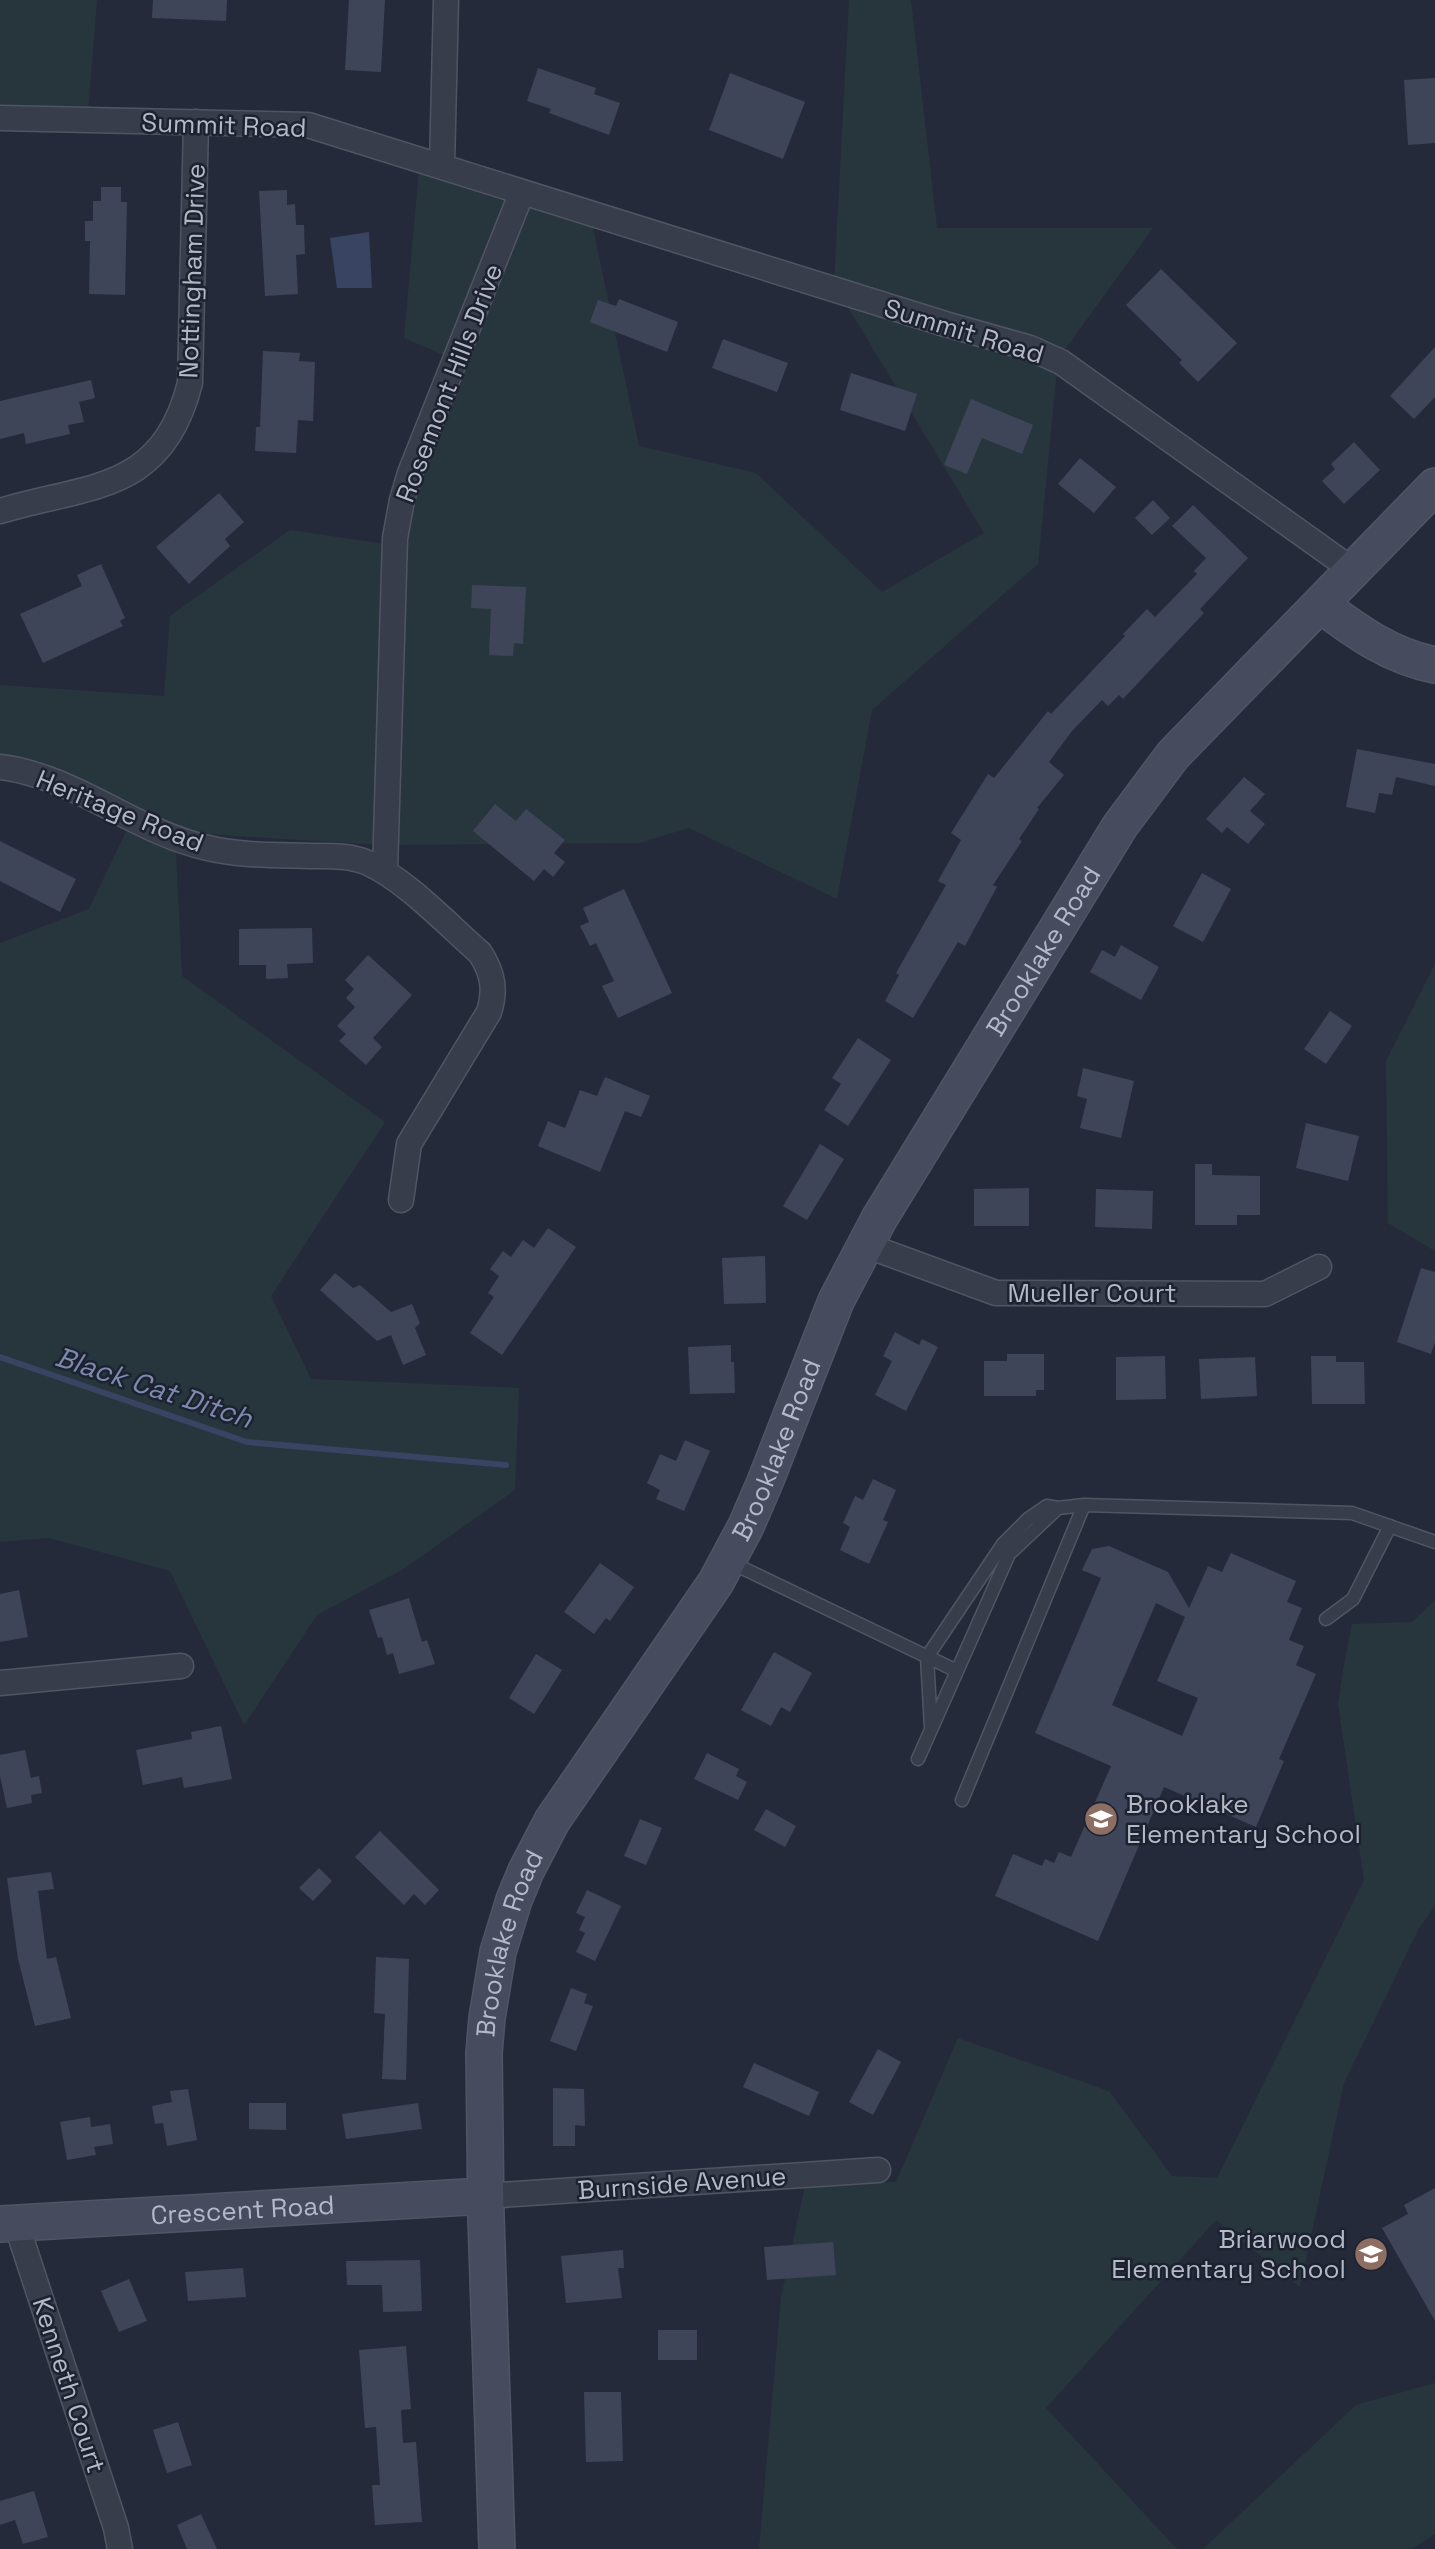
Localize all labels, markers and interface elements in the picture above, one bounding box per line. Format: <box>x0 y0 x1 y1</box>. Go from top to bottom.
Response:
street label: Summit Road <box>141 105 307 145</box>
street label: Nottingham Drive <box>171 163 213 379</box>
street label: Rosemont Hills Drive <box>388 259 510 507</box>
street label: Summit Road <box>880 291 1048 371</box>
street label: Heritage Road <box>31 762 209 860</box>
street label: Brooklake Road <box>978 860 1108 1042</box>
street label: Mueller Court <box>1008 1276 1176 1310</box>
water label: Black Cat Ditch <box>51 1338 258 1436</box>
street label: Brooklake Road <box>724 1354 829 1547</box>
place label: Brooklake Elementary School <box>1126 1787 1361 1851</box>
school or university icon: Brooklake Elementary School <box>1082 1800 1120 1838</box>
street label: Brooklake Road <box>468 1844 551 2038</box>
street label: Burnside Avenue <box>576 2159 788 2207</box>
street label: Crescent Road <box>150 2188 336 2232</box>
place label: Briarwood Elementary School <box>1111 2222 1346 2286</box>
school or university icon: Briarwood Elementary School <box>1352 2235 1390 2273</box>
street label: Kenneth Court <box>25 2293 113 2477</box>

